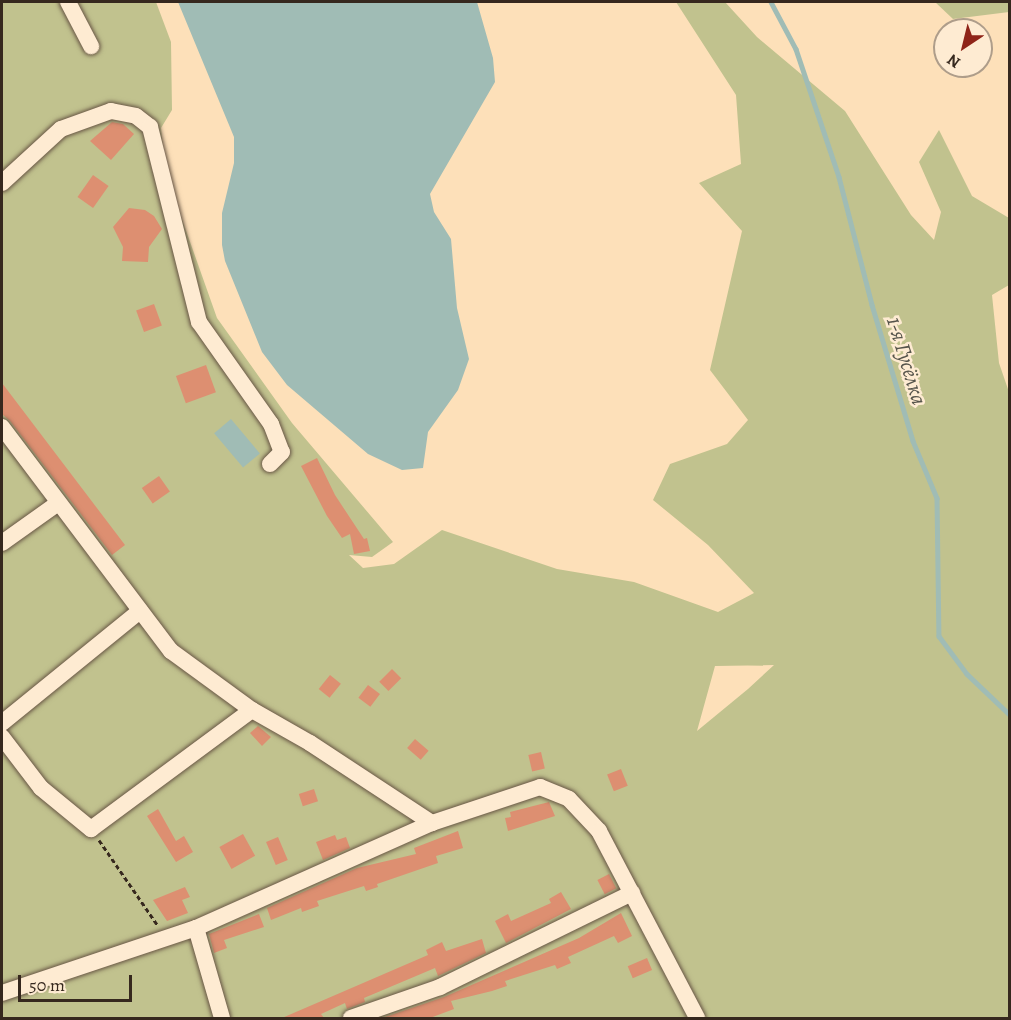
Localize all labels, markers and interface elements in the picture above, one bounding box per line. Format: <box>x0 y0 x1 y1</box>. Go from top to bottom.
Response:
north arrow <box>933 18 993 78</box>
text: N <box>943 49 965 73</box>
water label: 1-я Гусёлка <box>880 314 932 408</box>
scale bar <box>21 963 135 1001</box>
text: 50 m <box>29 973 65 997</box>

